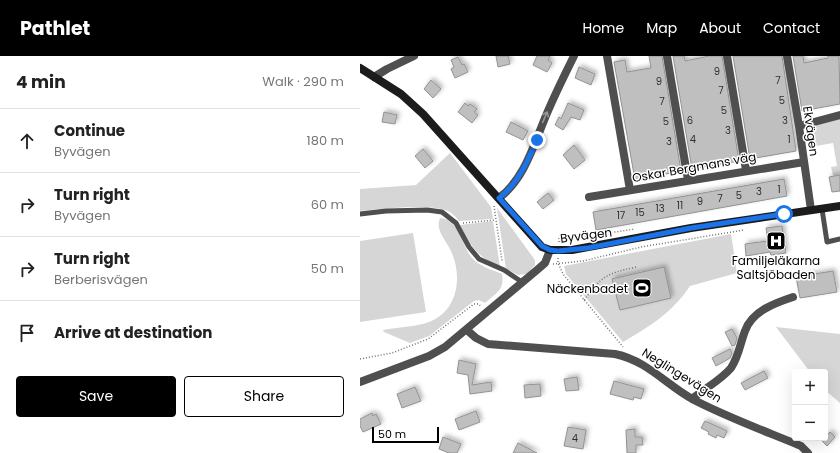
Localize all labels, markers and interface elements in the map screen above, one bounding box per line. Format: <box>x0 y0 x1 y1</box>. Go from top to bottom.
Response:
text: Pathlet <box>20 15 90 42</box>
text: Home <box>582 18 624 38</box>
text: Map <box>646 18 677 38</box>
text: About <box>699 18 741 38</box>
text: Contact <box>763 18 820 38</box>
house number: 9 <box>714 64 720 79</box>
text: 4 min <box>16 70 66 94</box>
text: Walk · 290 m <box>262 72 344 91</box>
house number: 7 <box>775 73 781 88</box>
house number: 9 <box>656 74 662 89</box>
house number: 7 <box>718 83 724 98</box>
house number: 5 <box>779 93 785 108</box>
house number: 7 <box>659 94 665 109</box>
house number: 5 <box>721 103 727 118</box>
street label: Ekvägen <box>799 105 823 157</box>
one-way arrow <box>542 112 550 124</box>
house number: 6 <box>687 113 693 128</box>
house number: 3 <box>782 113 788 128</box>
house number: 5 <box>663 114 669 129</box>
text: Continue <box>54 120 125 141</box>
house number: 3 <box>725 123 731 138</box>
icon: ahead <box>16 130 38 152</box>
text: 180 m <box>307 131 344 150</box>
route end <box>528 131 546 149</box>
house number: 4 <box>690 132 696 147</box>
house number: 1 <box>787 132 791 147</box>
house number: 3 <box>666 134 672 149</box>
text: Byvägen <box>54 142 111 161</box>
street label: Oskar Bergmans väg <box>631 148 757 186</box>
house number: 1 <box>777 182 781 197</box>
text: Turn right <box>54 184 130 205</box>
house number: 3 <box>756 184 762 199</box>
house number: 5 <box>736 188 742 203</box>
house number: 7 <box>717 191 723 206</box>
icon: right <box>16 194 38 216</box>
house number: 9 <box>697 194 703 209</box>
text: 60 m <box>311 195 344 214</box>
house number: 11 <box>677 198 683 213</box>
house number: 13 <box>655 201 665 216</box>
house number: 15 <box>635 205 645 220</box>
route start <box>775 205 793 223</box>
text: Byvägen <box>54 206 111 225</box>
house number: 17 <box>617 208 626 223</box>
street label: Byvägen <box>559 223 613 247</box>
hospital icon: Familjeläkarna Saltsjöbaden <box>765 230 787 252</box>
text: Turn right <box>54 248 130 269</box>
place label: Familjeläkarna Saltsjöbaden <box>732 252 820 283</box>
icon: right <box>16 258 38 280</box>
text: 50 m <box>311 259 344 278</box>
text: Berberisvägen <box>54 270 148 289</box>
sports icon: Näckenbadet <box>631 277 653 299</box>
place label: Näckenbadet <box>547 280 628 297</box>
icon: arrive <box>16 322 38 344</box>
text: Arrive at destination <box>54 322 212 343</box>
street label: Neglingevägen <box>639 344 725 406</box>
map controls <box>792 369 828 441</box>
button: + <box>792 369 828 405</box>
button: Save <box>16 376 176 417</box>
button: Share <box>184 376 344 417</box>
button: − <box>792 405 828 441</box>
scale bar <box>372 425 439 444</box>
text: 50 m <box>378 426 406 442</box>
house number: 4 <box>572 431 578 446</box>

